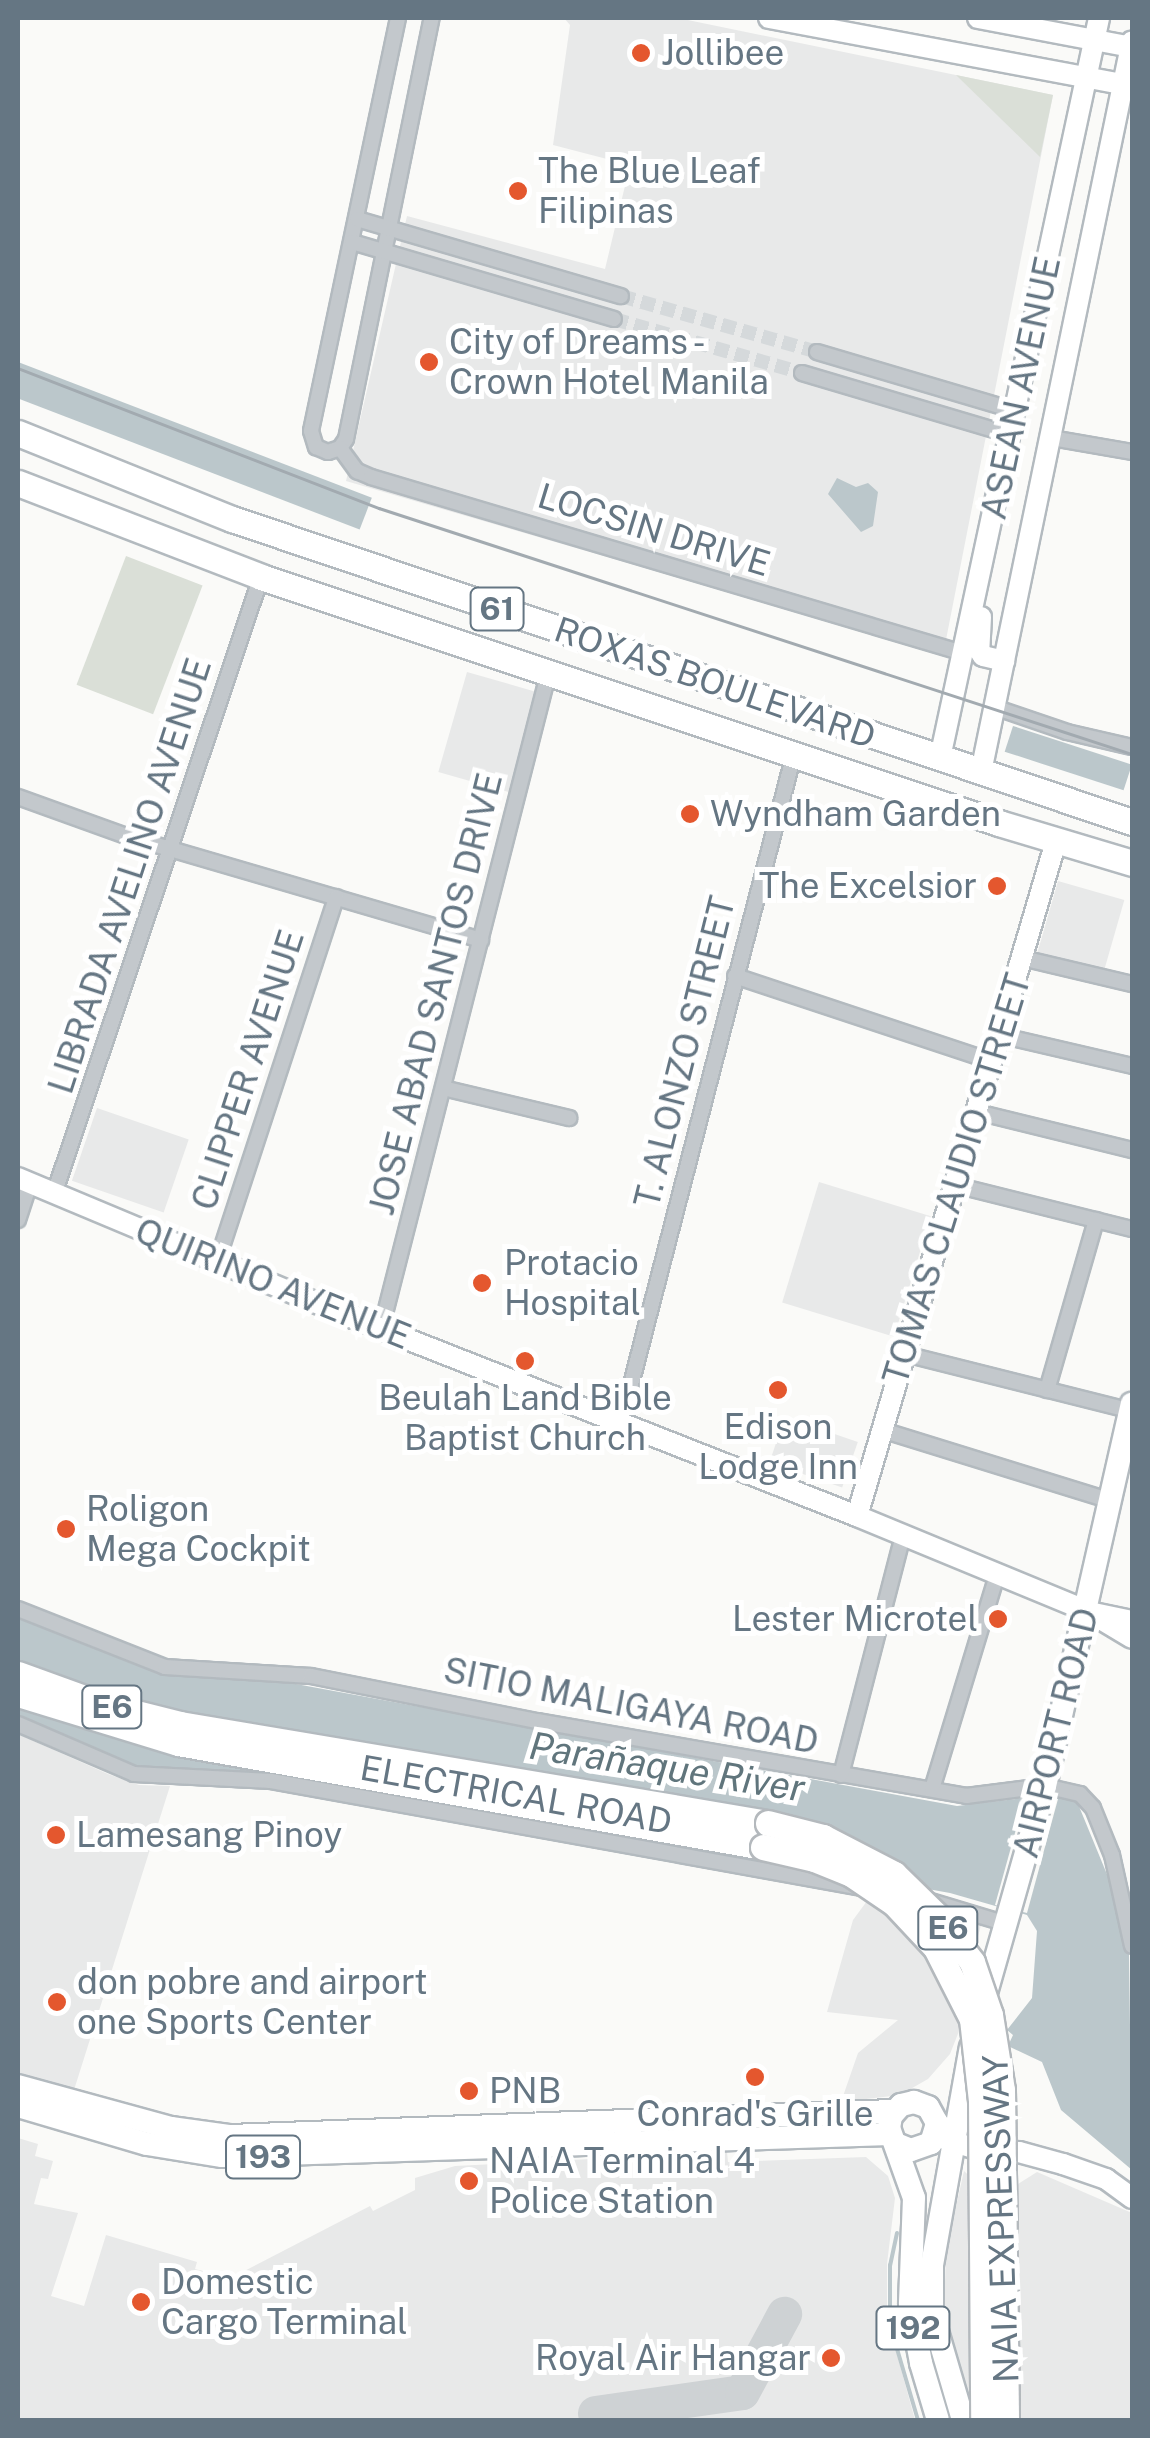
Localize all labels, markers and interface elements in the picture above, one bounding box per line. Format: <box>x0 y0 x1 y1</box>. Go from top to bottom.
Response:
place label: Jollibee <box>661 32 784 74</box>
marker: Jollibee <box>630 42 652 64</box>
place label: The Blue Leaf Filipinas <box>538 150 761 232</box>
marker: The Blue Leaf Filipinas <box>507 180 529 202</box>
street label: ASEAN AVENUE <box>973 253 1069 523</box>
place label: City of Dreams - Crown Hotel Manila <box>449 321 769 403</box>
marker: City of Dreams - Crown Hotel Manila <box>418 351 440 373</box>
street label: LOCSIN DRIVE <box>533 475 775 585</box>
road number: 61 <box>470 582 524 636</box>
street label: ROXAS BOULEVARD <box>549 608 881 758</box>
street label: LIBRADA AVELINO AVENUE <box>40 653 220 1099</box>
street label: JOSE ABAD SANTOS DRIVE <box>361 769 511 1219</box>
place label: Wyndham Garden <box>710 793 1001 835</box>
marker: Wyndham Garden <box>679 803 701 825</box>
place label: The Excelsior <box>759 865 977 907</box>
marker: The Excelsior <box>986 875 1008 897</box>
street label: T. ALONZO STREET <box>626 892 744 1212</box>
street label: CLIPPER AVENUE <box>183 925 313 1215</box>
street label: TOMAS CLAUDIO STREET <box>874 969 1040 1389</box>
street label: QUIRINO AVENUE <box>129 1210 417 1358</box>
place label: Protacio Hospital <box>504 1242 641 1324</box>
marker: Protacio Hospital <box>469 1270 495 1296</box>
marker: Beulah Land Bible Baptist Church <box>514 1350 536 1372</box>
place label: Beulah Land Bible Baptist Church <box>378 1377 672 1459</box>
marker: Edison Lodge Inn <box>767 1379 789 1401</box>
place label: Edison Lodge Inn <box>698 1406 858 1488</box>
place label: Roligon Mega Cockpit <box>86 1488 311 1570</box>
marker: Roligon Mega Cockpit <box>55 1518 77 1540</box>
place label: Lester Microtel <box>732 1598 978 1640</box>
street label: AIRPORT ROAD <box>1005 1604 1107 1862</box>
marker: Lester Microtel <box>987 1608 1009 1630</box>
street label: SITIO MALIGAYA ROAD <box>440 1649 822 1763</box>
road number: E6 <box>80 1680 144 1734</box>
water label: Parañaque River <box>526 1723 808 1811</box>
street label: ELECTRICAL ROAD <box>357 1747 675 1843</box>
place label: Lamesang Pinoy <box>76 1814 342 1856</box>
marker: Lamesang Pinoy <box>45 1824 67 1846</box>
road number: E6 <box>916 1901 980 1955</box>
place label: don pobre and airport one Sports Center <box>77 1961 428 2043</box>
marker: don pobre and airport one Sports Center <box>46 1991 68 2013</box>
street label: NAIA EXPRESSWAY <box>974 2054 1028 2384</box>
marker: Conrad's Grille <box>744 2066 766 2088</box>
place label: PNB <box>489 2070 561 2112</box>
marker: PNB <box>458 2080 480 2102</box>
place label: Conrad's Grille <box>636 2093 874 2135</box>
road number: 193 <box>223 2130 303 2184</box>
place label: NAIA Terminal 4 Police Station <box>489 2140 755 2222</box>
marker: NAIA Terminal 4 Police Station <box>458 2170 480 2192</box>
place label: Domestic Cargo Terminal <box>161 2261 408 2343</box>
marker: Domestic Cargo Terminal <box>130 2291 152 2313</box>
road number: 192 <box>873 2301 953 2355</box>
place label: Royal Air Hangar <box>535 2337 811 2379</box>
marker: Royal Air Hangar <box>820 2347 842 2369</box>

